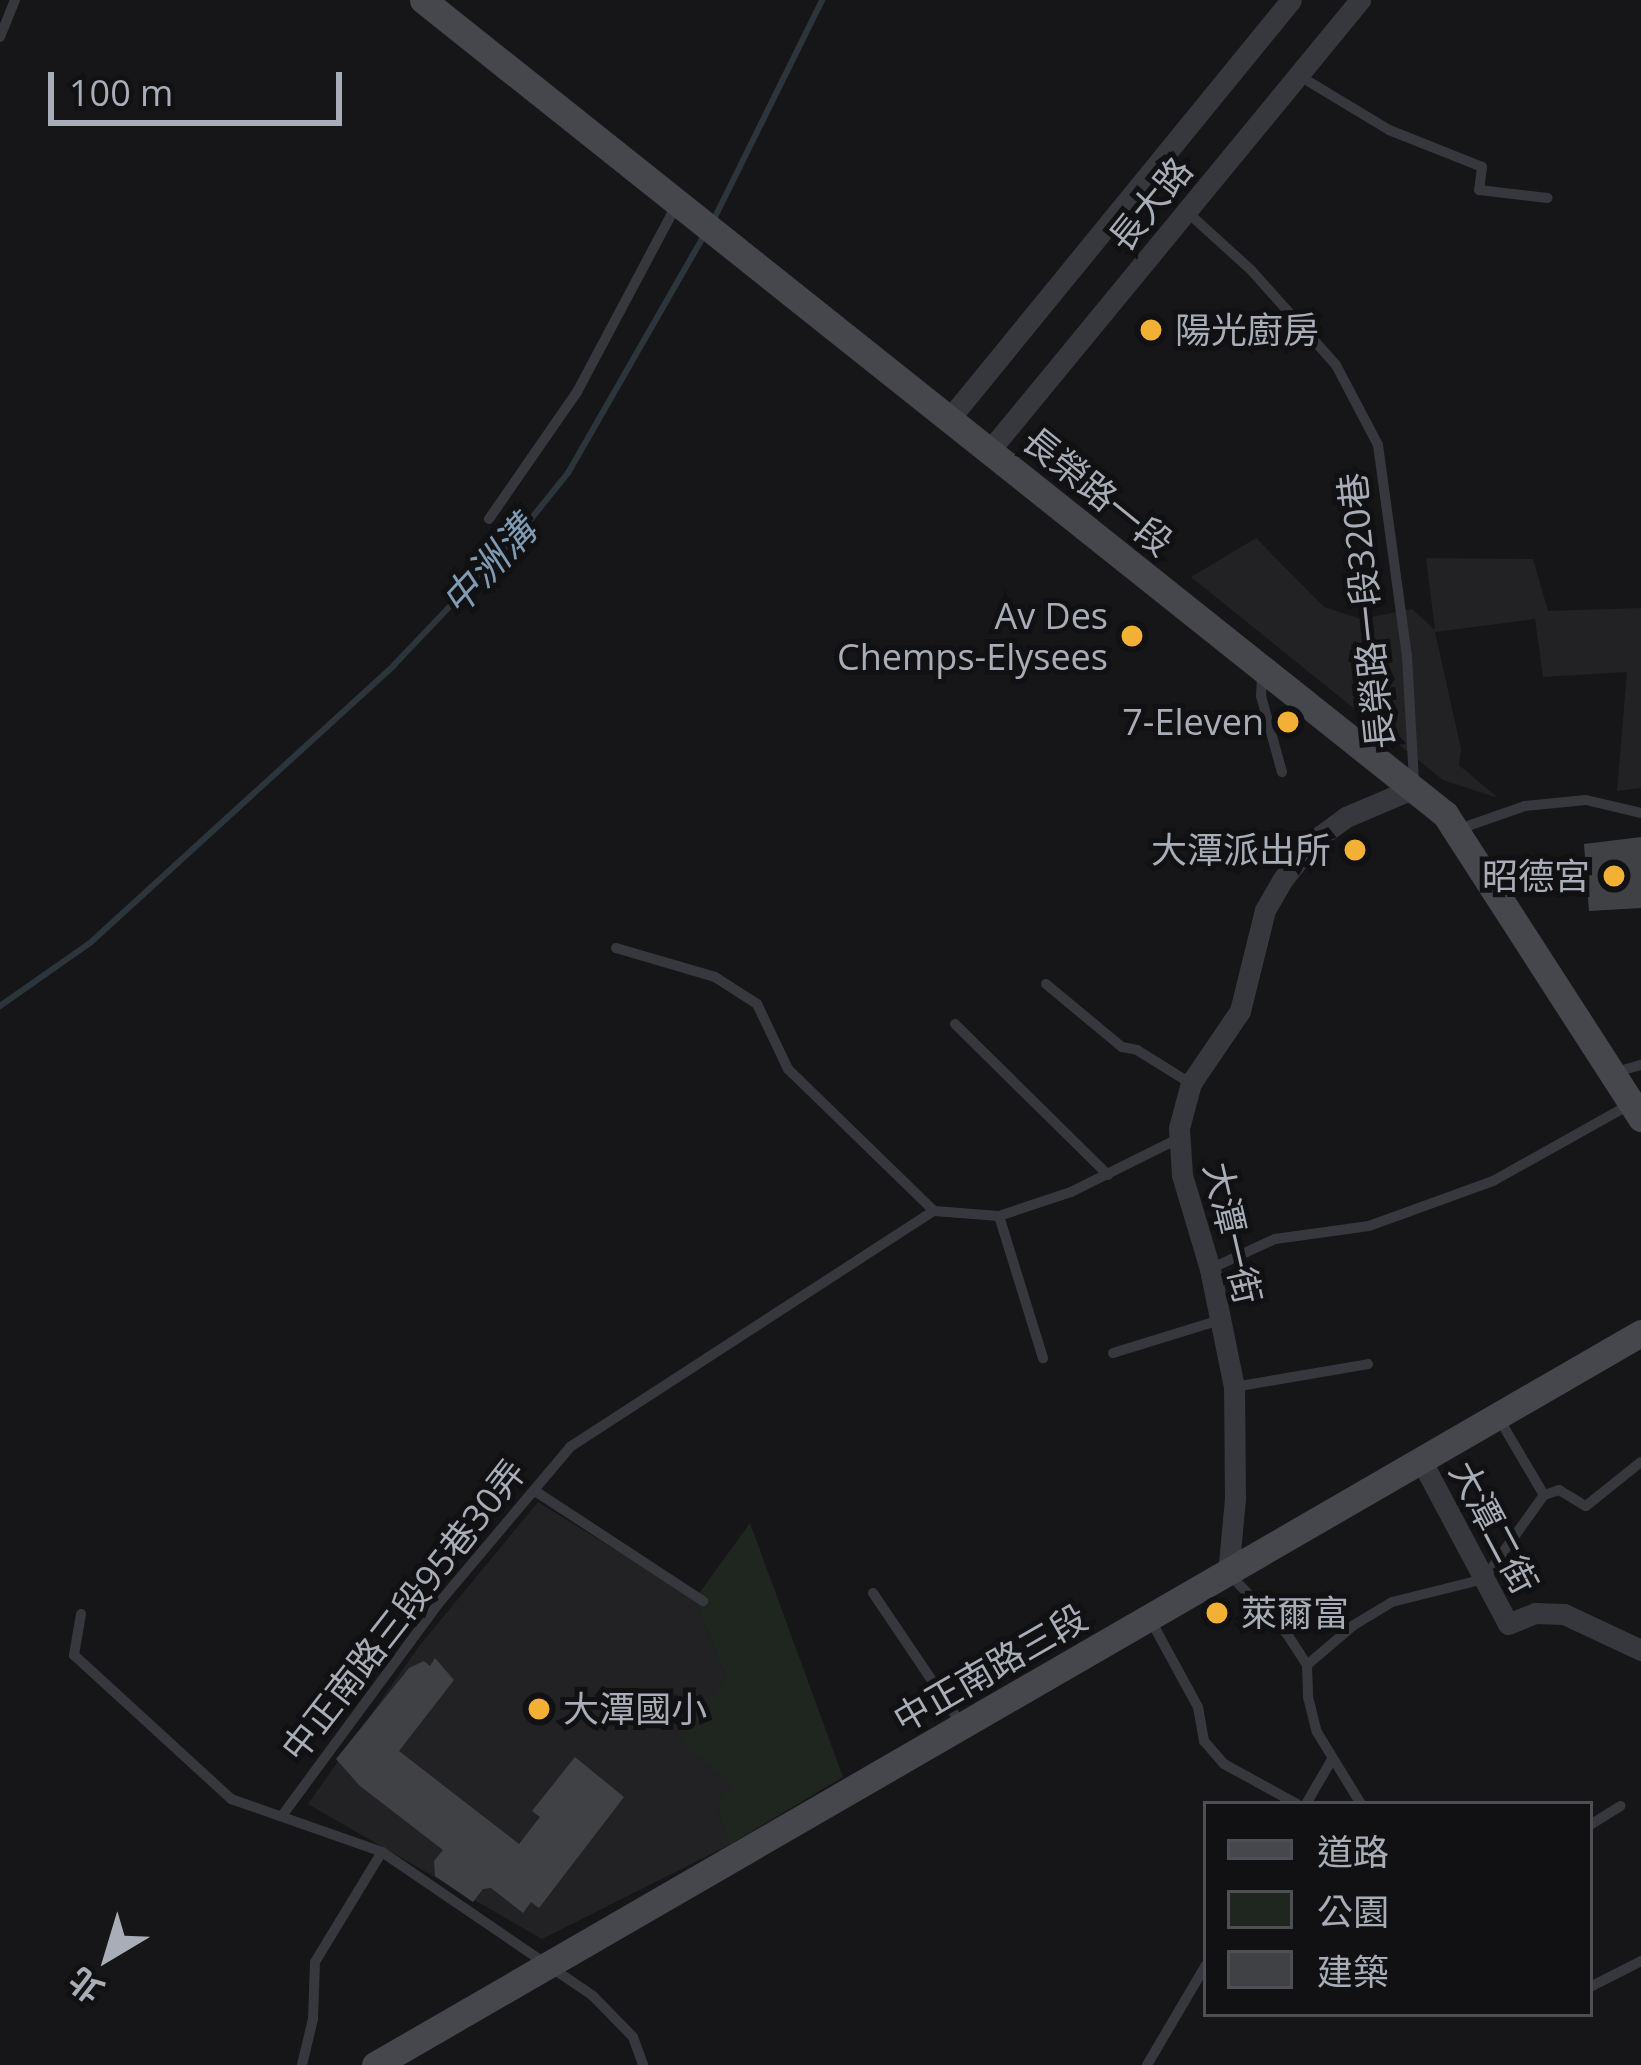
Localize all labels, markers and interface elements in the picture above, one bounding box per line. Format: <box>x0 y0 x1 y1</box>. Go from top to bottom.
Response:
scale bar <box>54 48 348 122</box>
text: 100 m <box>69 68 173 117</box>
street label: 長大路 <box>1099 148 1201 260</box>
place label: 陽光廚房 <box>1175 308 1319 352</box>
marker: 陽光廚房 <box>1138 317 1164 343</box>
street label: 長榮路一段 <box>1014 418 1182 564</box>
street label: 長榮路一段320巷 <box>1330 471 1402 751</box>
water label: 中洲溝 <box>431 506 545 624</box>
place label: Av Des Chemps-Elysees <box>837 593 1108 678</box>
marker: Av Des Chemps-Elysees <box>1119 623 1145 649</box>
place label: 7-Eleven <box>1122 700 1264 744</box>
marker: 7-Eleven <box>1275 709 1301 735</box>
place label: 大潭派出所 <box>1151 828 1331 872</box>
marker: 大潭派出所 <box>1342 837 1368 863</box>
place label: 昭德宮 <box>1482 854 1590 898</box>
marker: 昭德宮 <box>1601 863 1627 889</box>
street label: 大潭一街 <box>1196 1158 1270 1308</box>
street label: 中正南路三段95巷30弄 <box>272 1451 534 1769</box>
street label: 大潭二街 <box>1441 1453 1547 1601</box>
place label: 萊爾富 <box>1241 1591 1349 1635</box>
street label: 中正南路三段 <box>886 1595 1094 1741</box>
marker: 萊爾富 <box>1204 1600 1230 1626</box>
place label: 大潭國小 <box>563 1687 707 1731</box>
marker: 大潭國小 <box>526 1696 552 1722</box>
legend <box>1203 1801 1593 2017</box>
text: 道路 <box>1317 1827 1389 1876</box>
text: 公園 <box>1317 1887 1389 1936</box>
north arrow <box>48 1897 168 2017</box>
text: 建築 <box>1317 1947 1389 1996</box>
text: 北 <box>59 1958 112 2014</box>

